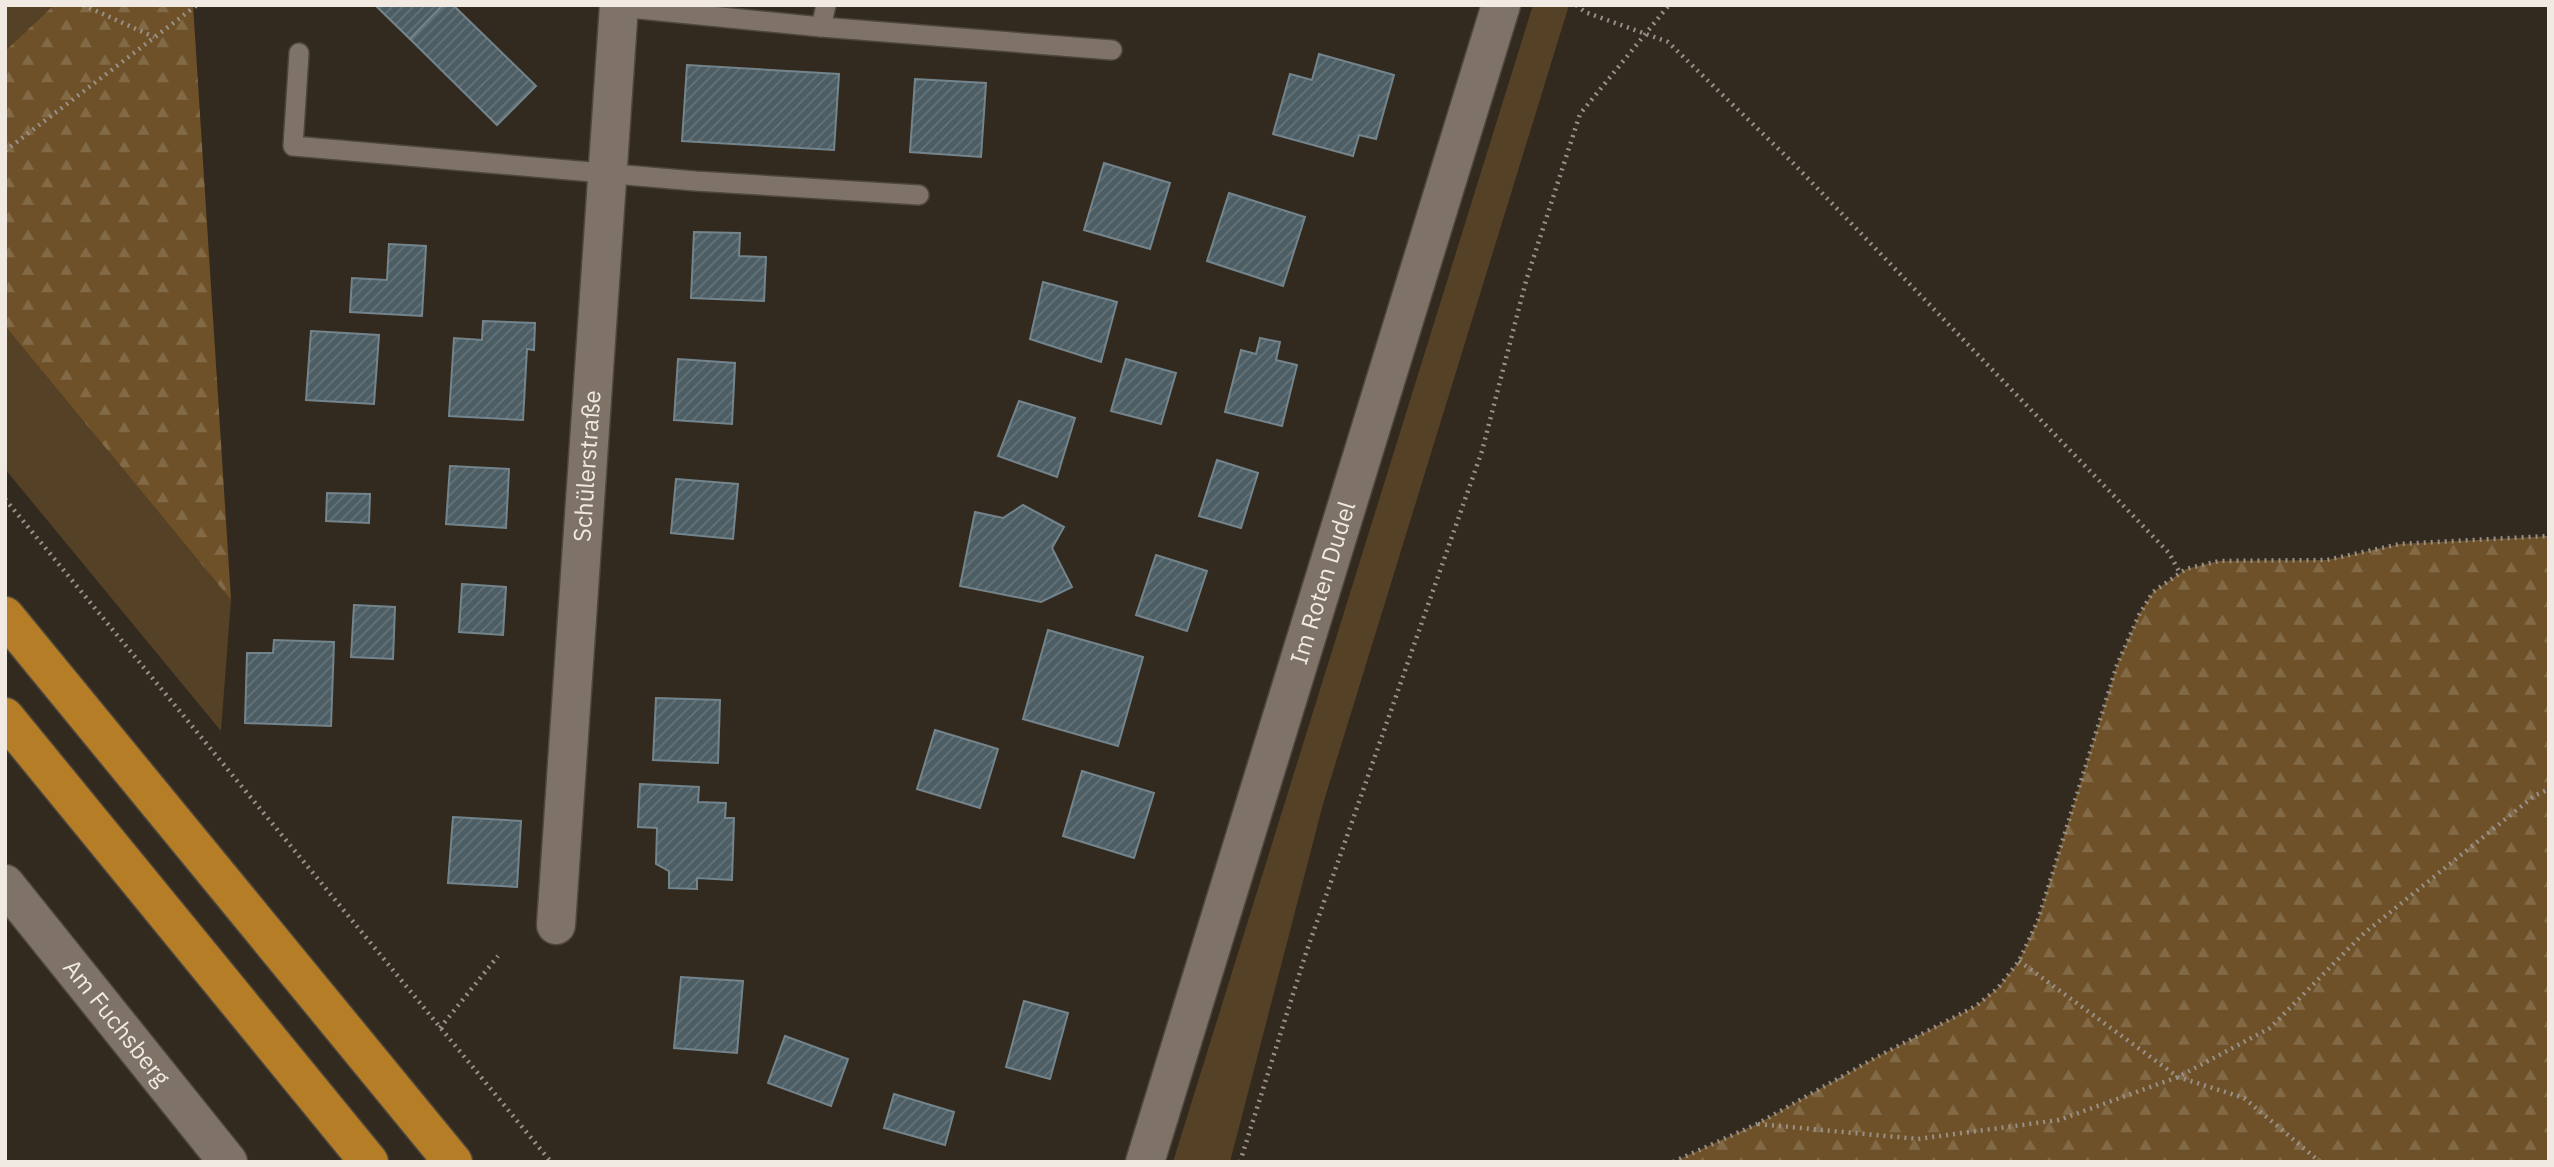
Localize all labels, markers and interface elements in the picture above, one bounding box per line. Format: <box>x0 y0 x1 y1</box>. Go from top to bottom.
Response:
street label: Schülerstraße <box>565 389 608 543</box>
street label: Im Roten Dudel <box>1282 497 1362 668</box>
street label: Am Fuchsberg <box>57 952 178 1093</box>

